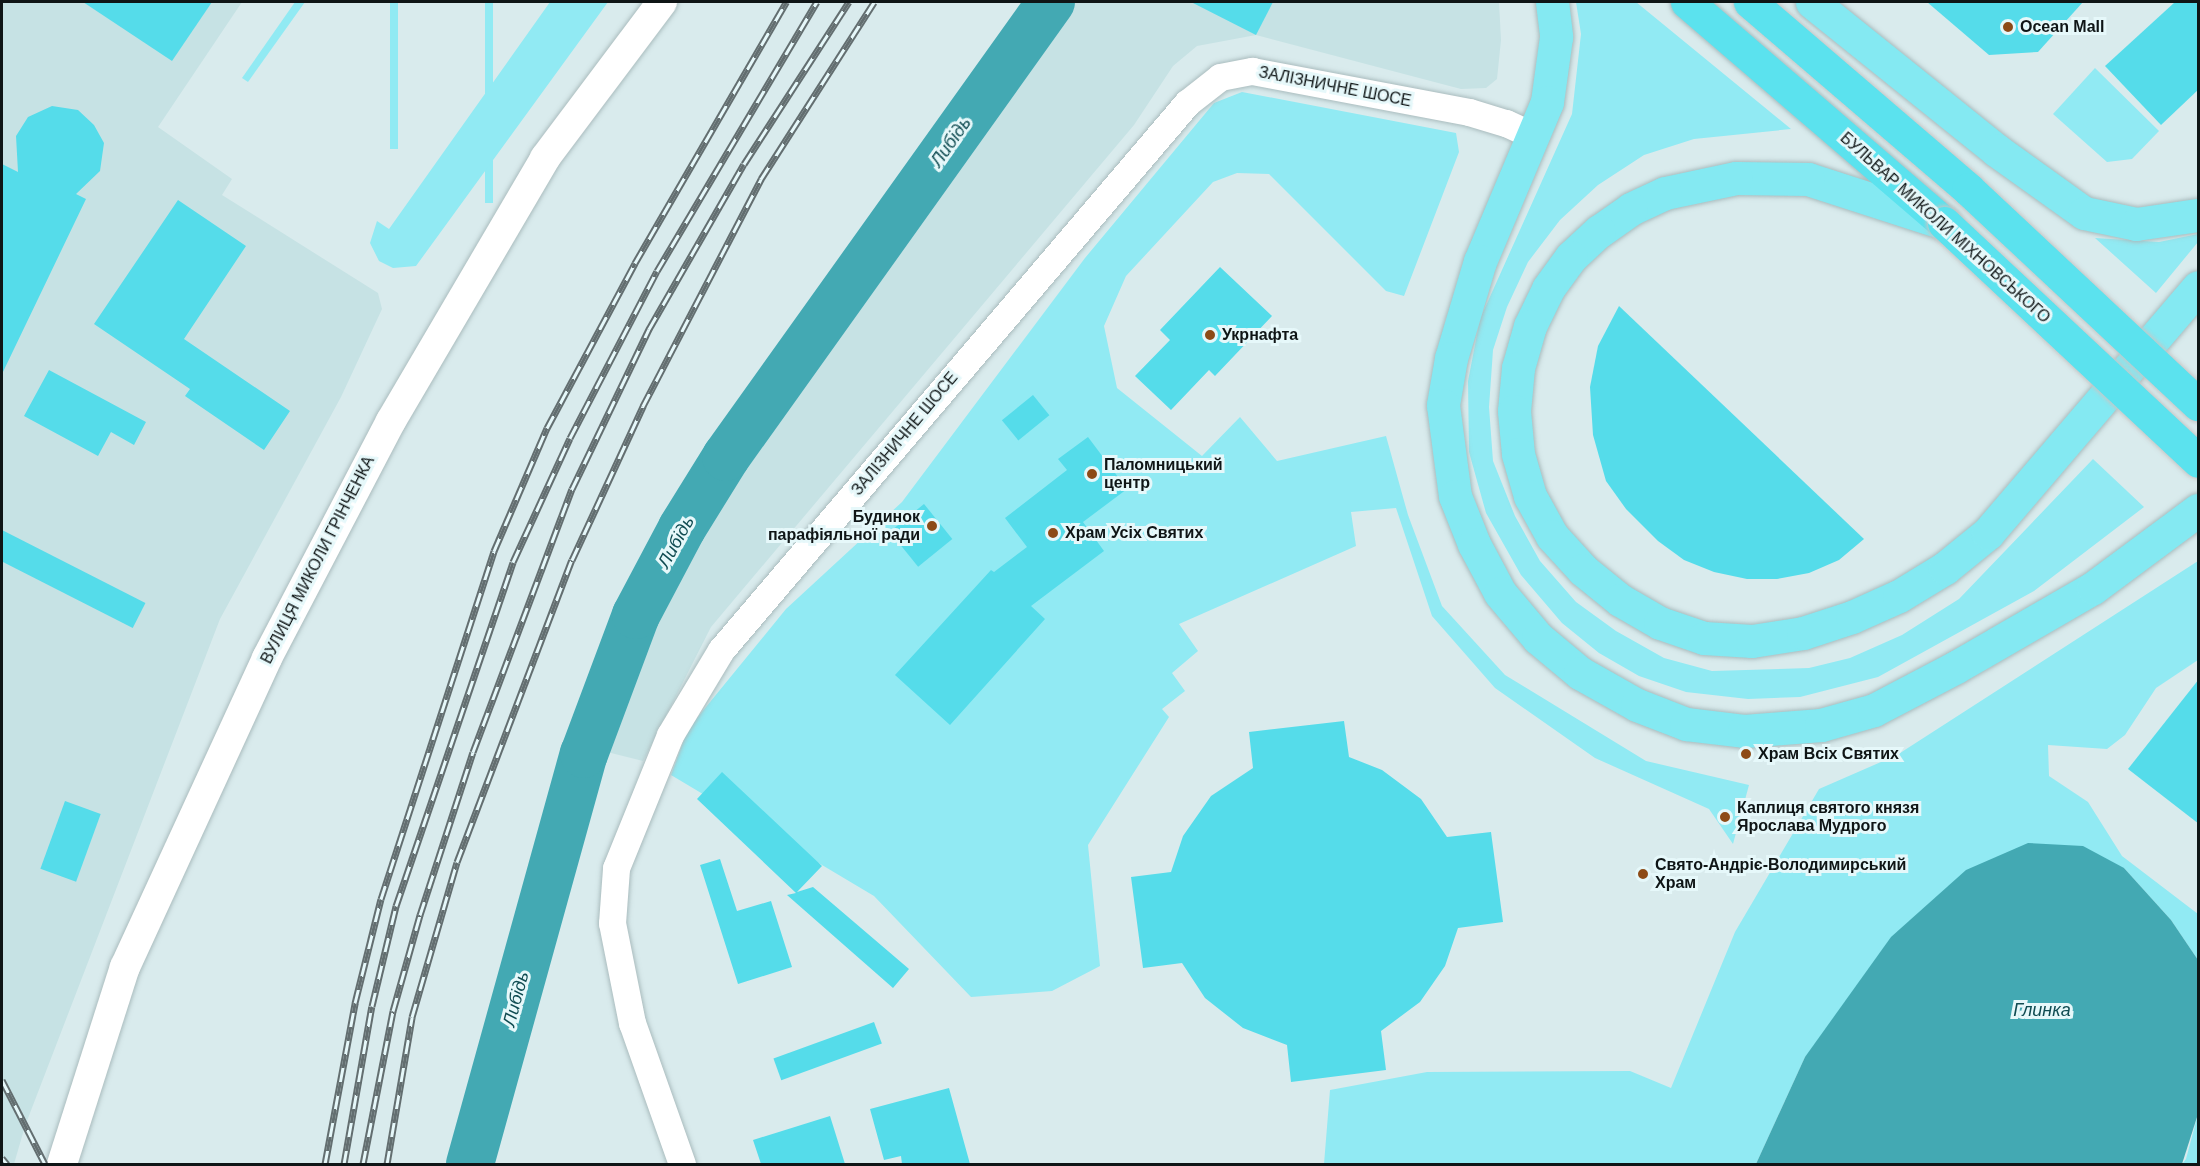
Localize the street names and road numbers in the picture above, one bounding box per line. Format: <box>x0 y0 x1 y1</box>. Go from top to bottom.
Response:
street label: ЗАЛІЗНИЧНЕ ШОСЕ <box>1257 63 1413 111</box>
street label: БУЛЬВАР МИКОЛИ МІХНОВСЬКОГО <box>1836 129 2054 327</box>
street label: ЗАЛІЗНИЧНЕ ШОСЕ <box>848 368 962 500</box>
street label: ВУЛИЦЯ МИКОЛИ ГРІНЧЕНКА <box>257 453 379 667</box>

